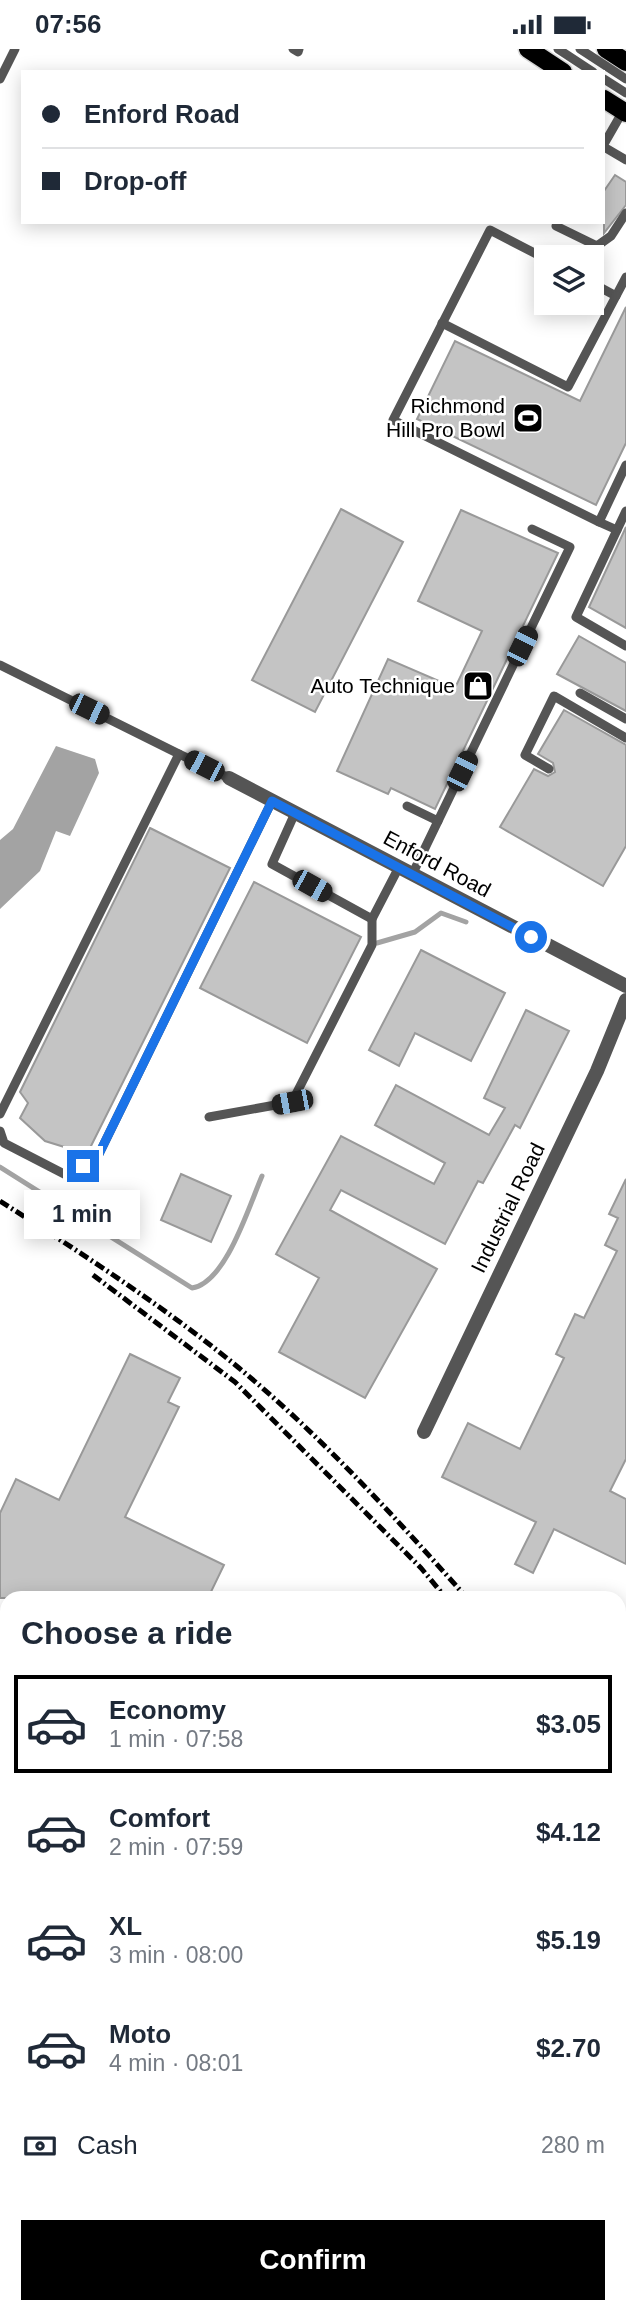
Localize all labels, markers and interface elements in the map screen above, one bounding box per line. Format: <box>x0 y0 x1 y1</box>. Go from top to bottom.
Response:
text: 07:56 <box>35 9 102 39</box>
text: Enford Road <box>84 99 240 129</box>
text: Drop-off <box>84 166 187 196</box>
map controls <box>534 245 604 315</box>
button: layers <box>534 245 604 315</box>
place label: Richmond Hill Pro Bowl <box>386 394 505 441</box>
sports icon: Richmond Hill Pro Bowl <box>511 401 545 435</box>
car <box>504 623 541 669</box>
shop icon: Auto Technique <box>461 669 495 703</box>
place label: Auto Technique <box>311 674 455 697</box>
car <box>66 690 113 728</box>
car <box>181 747 228 785</box>
car <box>444 748 481 794</box>
street label: Enford Road <box>380 826 495 901</box>
car <box>289 867 336 905</box>
route start <box>515 921 547 953</box>
car <box>270 1088 315 1116</box>
street label: Industrial Road <box>466 1139 549 1276</box>
route end <box>67 1150 99 1182</box>
callout: 1 min <box>25 1191 141 1239</box>
text: 1 min <box>52 1201 112 1227</box>
text: Choose a ride <box>21 1615 233 1651</box>
icon: car <box>25 1693 88 1756</box>
text: Economy <box>109 1695 226 1725</box>
text: $3.05 <box>536 1709 601 1739</box>
text: 1 min · 07:58 <box>109 1726 243 1752</box>
icon: car <box>25 1801 88 1864</box>
text: Comfort <box>109 1803 210 1833</box>
text: $4.12 <box>536 1817 601 1847</box>
text: 2 min · 07:59 <box>109 1834 243 1860</box>
icon: car <box>25 1909 88 1972</box>
text: XL <box>109 1911 142 1941</box>
text: $5.19 <box>536 1925 601 1955</box>
text: 3 min · 08:00 <box>109 1942 243 1968</box>
icon: car <box>25 2017 88 2080</box>
text: Moto <box>109 2019 171 2049</box>
text: $2.70 <box>536 2033 601 2063</box>
text: 4 min · 08:01 <box>109 2050 243 2076</box>
icon: cash <box>21 2127 59 2165</box>
text: Cash <box>77 2130 138 2160</box>
text: 280 m <box>541 2132 605 2158</box>
button: Confirm <box>21 2220 605 2300</box>

